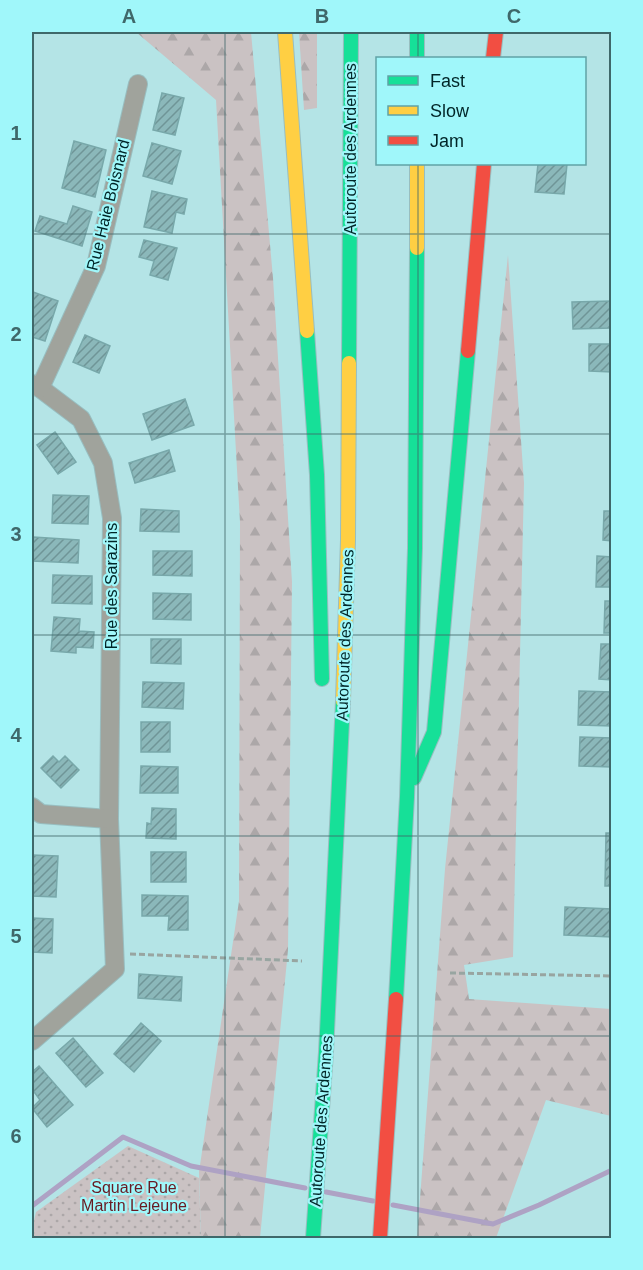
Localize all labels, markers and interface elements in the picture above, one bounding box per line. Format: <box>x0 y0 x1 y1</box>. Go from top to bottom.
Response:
text: A <box>122 5 136 27</box>
text: B <box>315 5 329 27</box>
text: C <box>507 5 521 27</box>
legend <box>376 57 586 165</box>
street label: Autoroute des Ardennes <box>342 63 359 235</box>
text: Fast <box>430 71 465 91</box>
text: Slow <box>430 101 470 121</box>
text: 1 <box>10 122 22 144</box>
text: Jam <box>430 131 464 151</box>
street label: Rue Haie Boisnard <box>84 138 132 272</box>
text: 2 <box>10 323 22 345</box>
text: 3 <box>10 523 22 545</box>
street label: Rue des Sarazins <box>103 523 120 649</box>
street label: Autoroute des Ardennes <box>334 549 356 721</box>
text: 4 <box>10 724 22 746</box>
text: 5 <box>10 925 22 947</box>
street label: Autoroute des Ardennes <box>307 1035 335 1207</box>
text: 6 <box>10 1125 22 1147</box>
park label: Square Rue Martin Lejeune <box>81 1179 187 1214</box>

